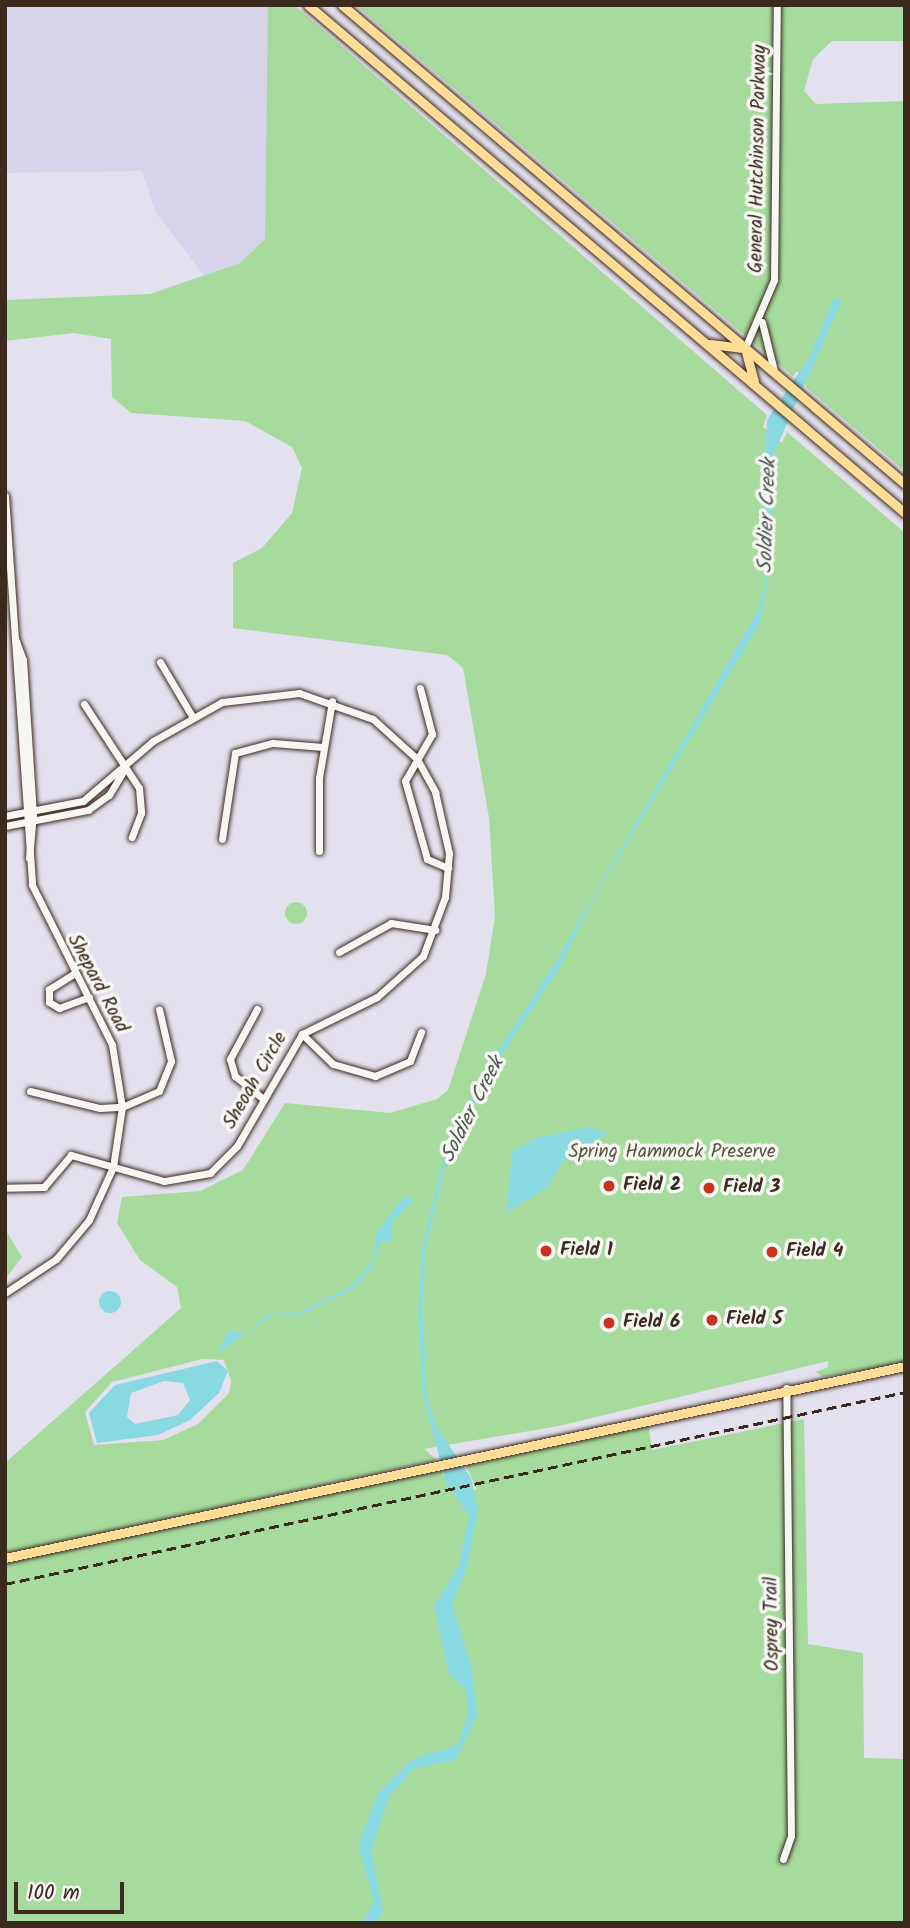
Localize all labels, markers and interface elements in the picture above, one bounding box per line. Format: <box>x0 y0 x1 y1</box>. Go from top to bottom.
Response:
street label: General Hutchinson Parkway <box>746 45 772 273</box>
water label: Soldier Creek <box>753 458 783 574</box>
street label: Shepard Road <box>62 931 132 1037</box>
street label: Sheoah Circle <box>219 1029 293 1133</box>
water label: Soldier Creek <box>436 1053 510 1167</box>
park label: Spring Hammock Preserve <box>569 1142 775 1164</box>
place label: Field 2 <box>623 1175 681 1197</box>
place label: Field 3 <box>723 1177 781 1199</box>
marker: Field 2 <box>601 1178 617 1194</box>
marker: Field 3 <box>701 1180 717 1196</box>
place label: Field 1 <box>560 1240 613 1262</box>
place label: Field 4 <box>786 1241 843 1263</box>
marker: Field 1 <box>538 1243 554 1259</box>
marker: Field 4 <box>764 1244 780 1260</box>
place label: Field 5 <box>726 1309 783 1331</box>
place label: Field 6 <box>623 1312 680 1334</box>
marker: Field 5 <box>704 1312 720 1328</box>
marker: Field 6 <box>601 1315 617 1331</box>
street label: Osprey Trail <box>761 1576 785 1672</box>
scale bar <box>18 1868 128 1912</box>
text: 100 m <box>27 1877 80 1910</box>

